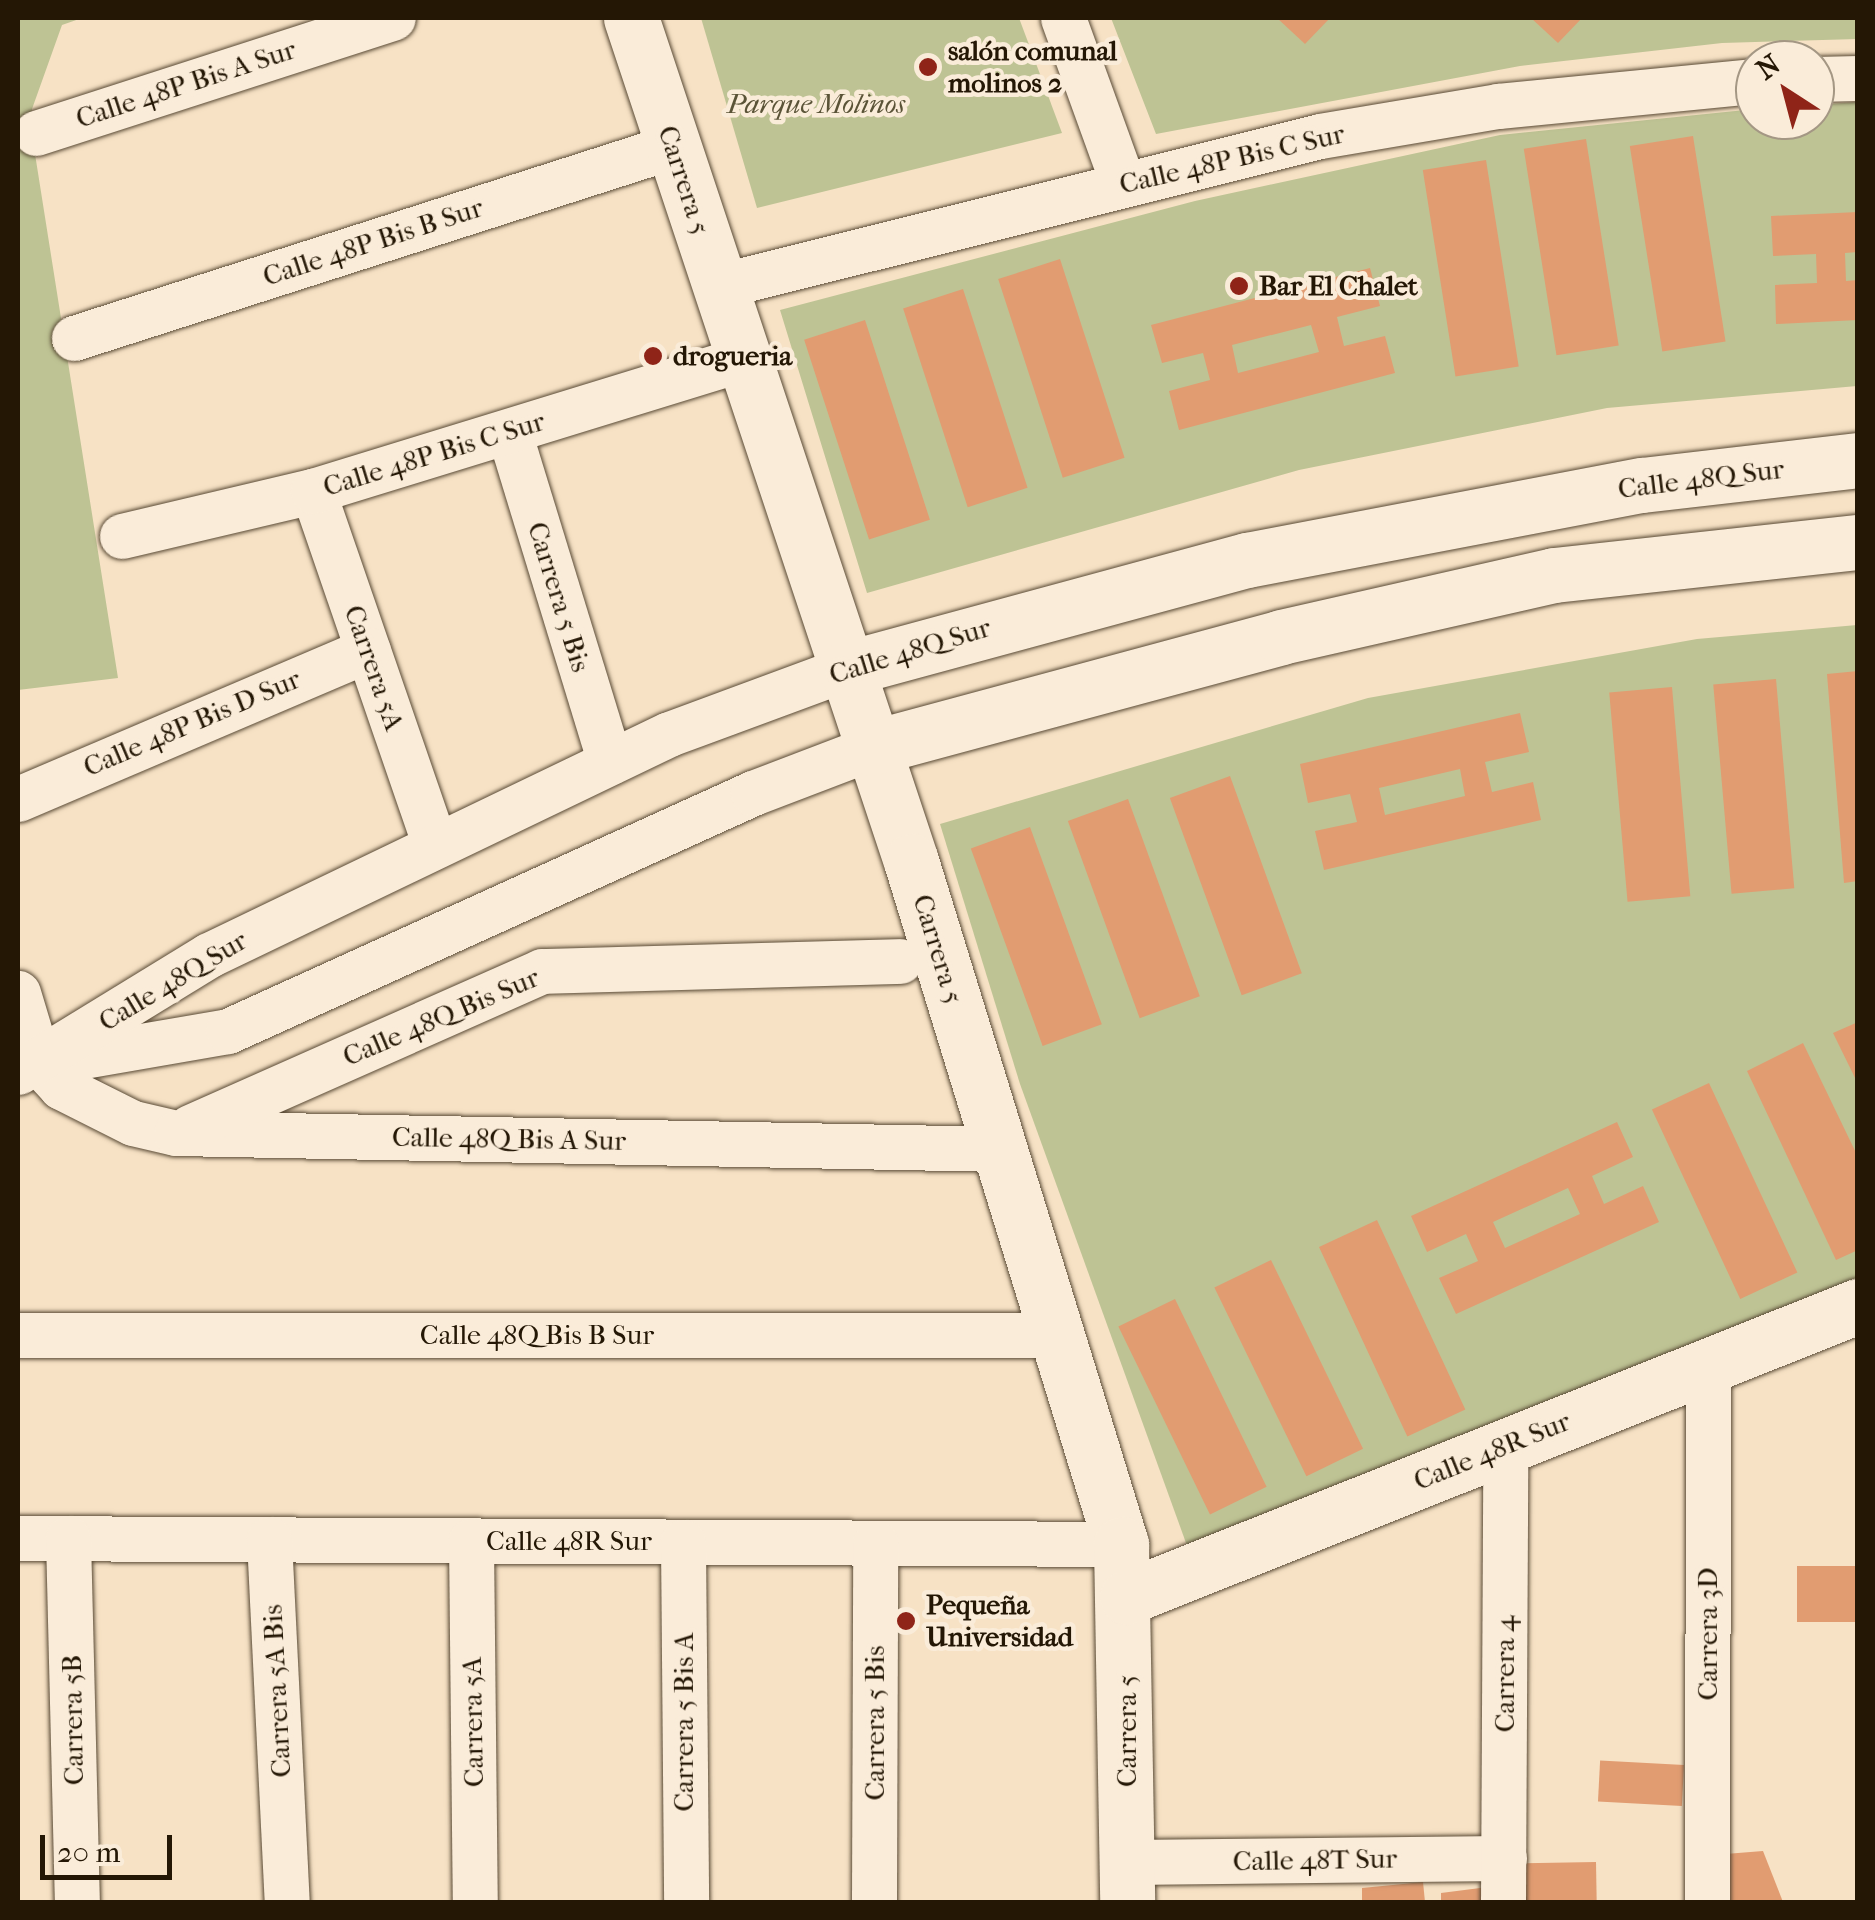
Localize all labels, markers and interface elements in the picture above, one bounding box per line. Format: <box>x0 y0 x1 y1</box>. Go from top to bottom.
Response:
street label: Calle 48P Bis A Sur <box>72 33 300 135</box>
place label: salón comunal molinos 2 <box>948 34 1117 100</box>
north arrow <box>1735 40 1835 140</box>
text: N <box>1750 47 1787 87</box>
marker: salón comunal molinos 2 <box>917 56 939 78</box>
park label: Parque Molinos <box>727 87 905 121</box>
street label: Calle 48P Bis C Sur <box>1116 117 1348 201</box>
street label: Carrera 5 <box>651 121 717 239</box>
street label: Calle 48P Bis B Sur <box>259 191 487 293</box>
place label: Bar El Chalet <box>1259 269 1418 303</box>
marker: Bar El Chalet <box>1228 275 1250 297</box>
place label: drogueria <box>673 339 792 373</box>
marker: drogueria <box>642 345 664 367</box>
street label: Calle 48P Bis C Sur <box>319 404 549 504</box>
street label: Calle 48Q Sur <box>1616 452 1786 506</box>
street label: Carrera 5 Bis <box>520 518 598 676</box>
street label: Carrera 5A <box>337 601 411 735</box>
street label: Calle 48Q Sur <box>825 610 995 692</box>
street label: Calle 48P Bis D Sur <box>78 662 306 784</box>
street label: Carrera 5 <box>906 890 970 1008</box>
street label: Calle 48Q Sur <box>93 924 253 1038</box>
street label: Calle 48Q Bis Sur <box>338 960 544 1074</box>
street label: Calle 48Q Bis A Sur <box>392 1120 626 1158</box>
street label: Calle 48Q Bis B Sur <box>420 1318 654 1352</box>
street label: Calle 48R Sur <box>1409 1404 1575 1498</box>
street label: Calle 48R Sur <box>486 1524 652 1558</box>
street label: Carrera 3D <box>1691 1567 1725 1701</box>
place label: Pequeña Universidad <box>926 1588 1073 1654</box>
street label: Carrera 5A Bis <box>256 1604 298 1778</box>
marker: Pequeña Universidad <box>895 1610 917 1632</box>
street label: Carrera 4 <box>1488 1616 1522 1732</box>
street label: Carrera 5 Bis A <box>667 1632 701 1812</box>
street label: Carrera 5 Bis <box>858 1645 892 1801</box>
street label: Carrera 5B <box>55 1654 91 1786</box>
street label: Carrera 5A <box>455 1657 491 1787</box>
street label: Carrera 5 <box>1110 1675 1144 1787</box>
scale bar <box>45 1815 178 1877</box>
text: 20 m <box>57 1835 120 1870</box>
street label: Calle 48T Sur <box>1232 1842 1398 1878</box>

